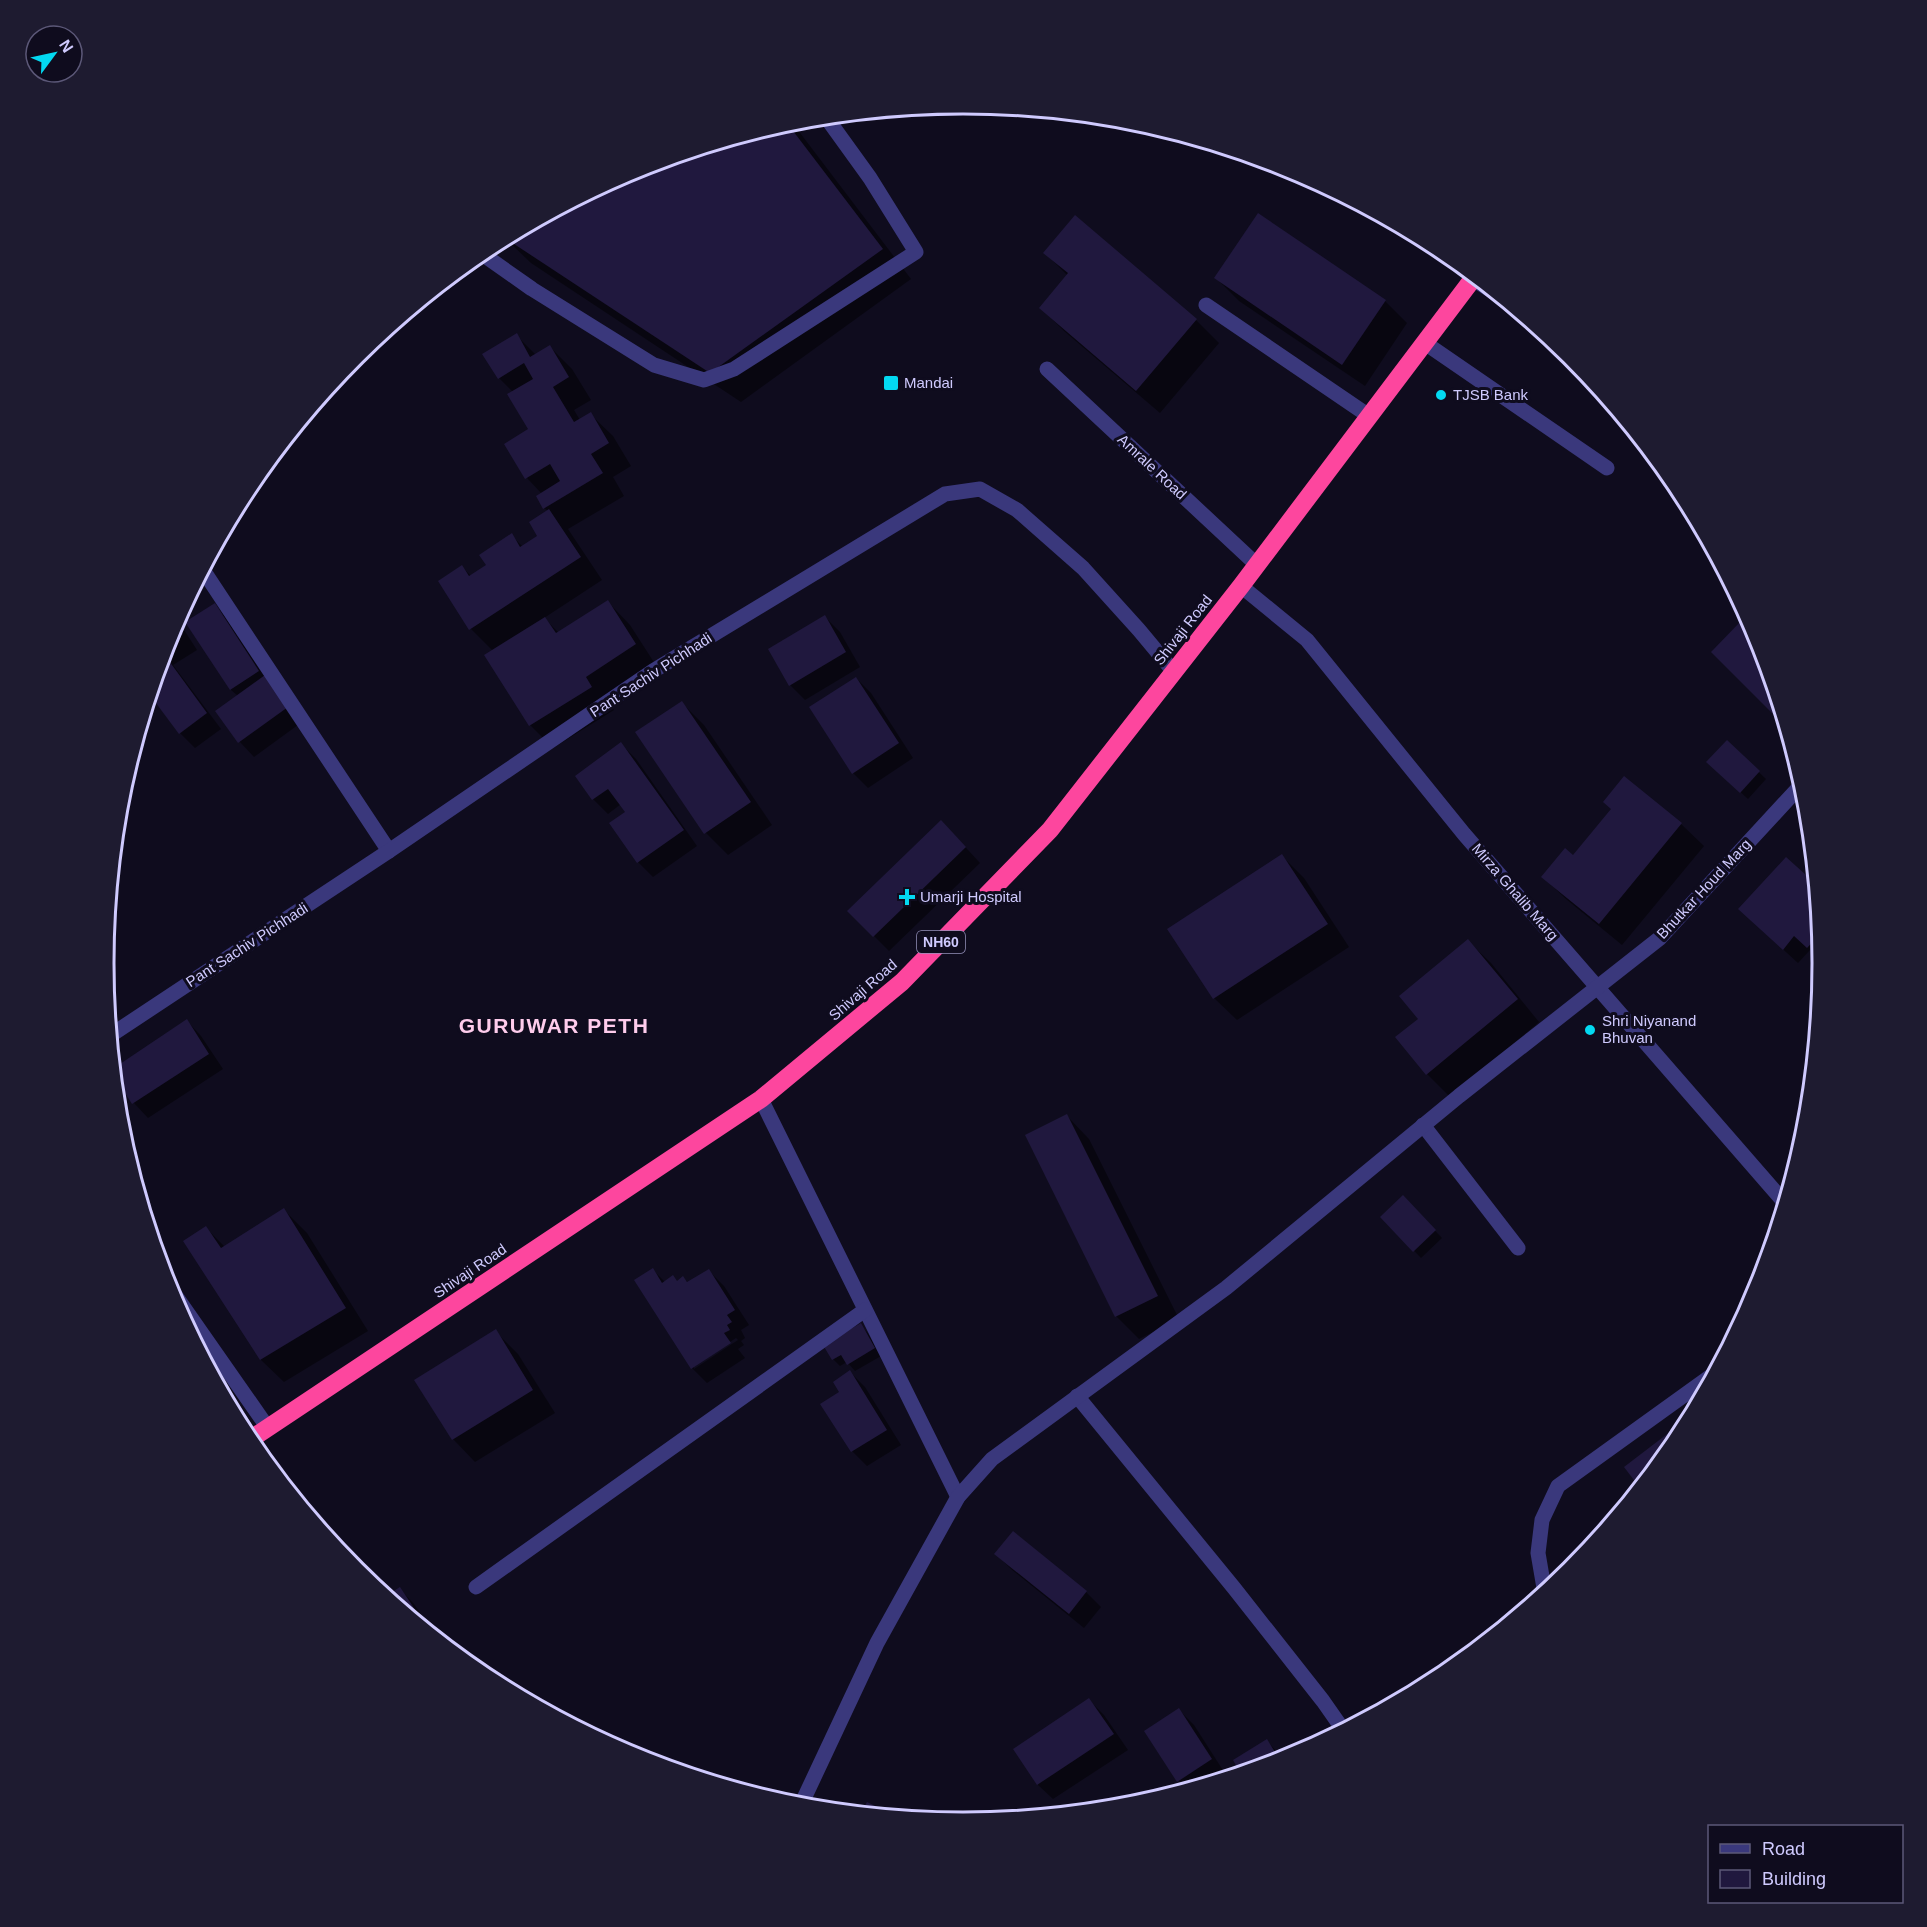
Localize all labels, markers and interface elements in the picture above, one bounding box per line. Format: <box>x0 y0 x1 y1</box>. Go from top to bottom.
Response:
north arrow <box>24 24 84 84</box>
text: N <box>56 37 76 56</box>
marker: Mandai <box>882 374 900 392</box>
place label: Mandai <box>904 374 953 391</box>
place label: TJSB Bank <box>1453 386 1529 403</box>
marker: TJSB Bank <box>1434 388 1448 402</box>
street label: Amrale Road <box>1115 431 1190 503</box>
street label: Shivaji Road <box>1150 591 1215 668</box>
street label: Pant Sachiv Pichhadi <box>587 629 715 720</box>
street label: Bhutkar Houd Marg <box>1653 835 1754 942</box>
street label: Mirza Ghalib Marg <box>1469 840 1562 943</box>
marker: Umarji Hospital <box>898 888 916 906</box>
place label: Umarji Hospital <box>920 888 1022 905</box>
street label: Pant Sachiv Pichhadi <box>183 899 311 990</box>
road number: NH60 <box>917 931 965 953</box>
street label: Shivaji Road <box>825 956 900 1024</box>
place label: Shri Niyanand Bhuvan <box>1602 1012 1696 1046</box>
district label: GURUWAR PETH <box>459 1014 649 1037</box>
marker: Shri Niyanand Bhuvan <box>1583 1023 1597 1037</box>
street label: Shivaji Road <box>430 1240 509 1301</box>
legend <box>1708 1825 1903 1903</box>
text: Road <box>1762 1839 1805 1859</box>
text: Building <box>1762 1869 1826 1889</box>

